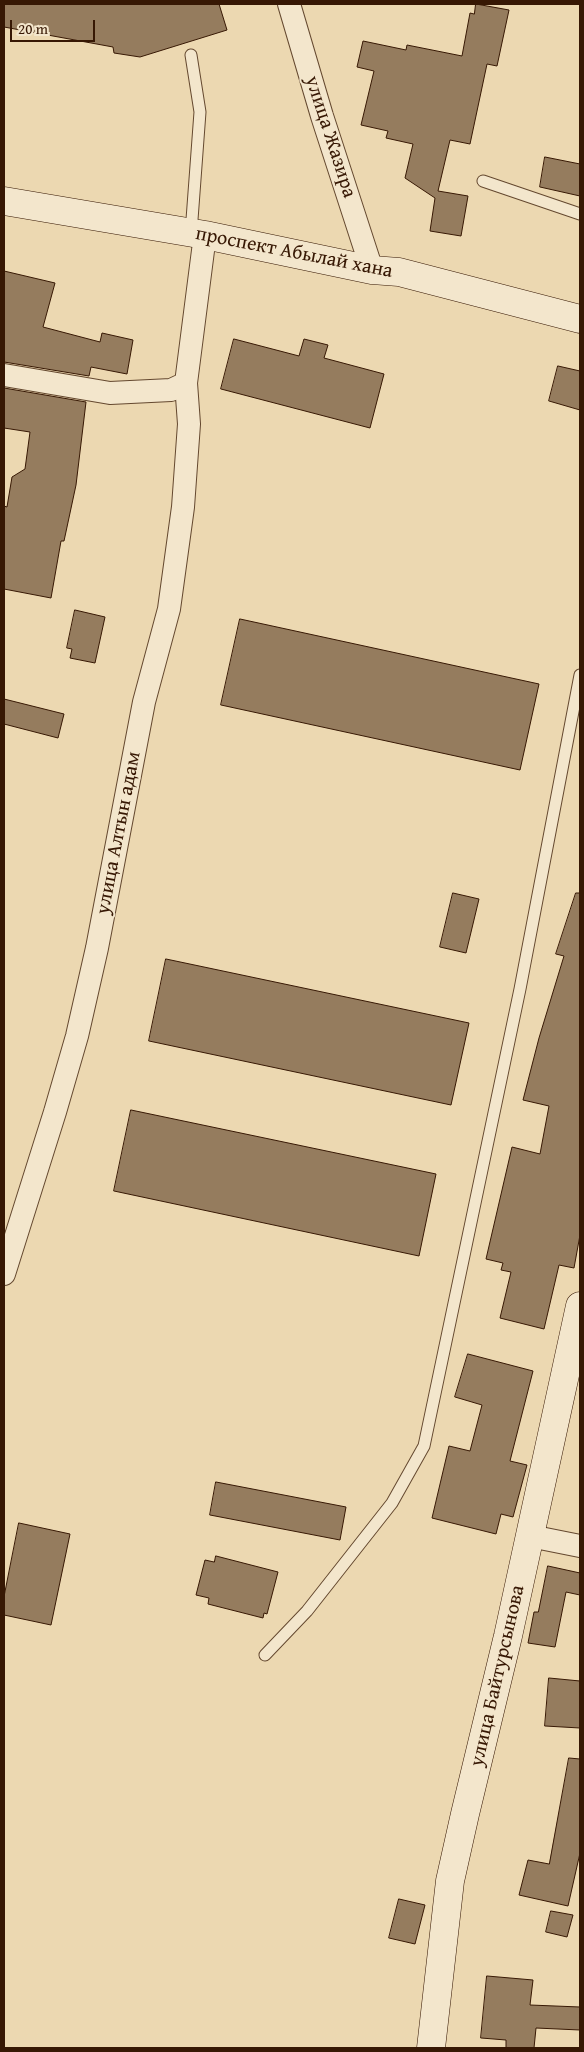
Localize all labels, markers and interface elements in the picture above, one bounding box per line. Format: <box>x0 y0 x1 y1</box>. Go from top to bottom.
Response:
scale bar <box>12 10 98 42</box>
text: 20 m <box>18 18 48 39</box>
street label: улица Жазира <box>299 73 361 201</box>
street label: проспект Абылай хана <box>193 222 395 284</box>
street label: улица Алтын адам <box>91 750 147 916</box>
street label: улица Байтурсынова <box>465 1583 531 1769</box>

